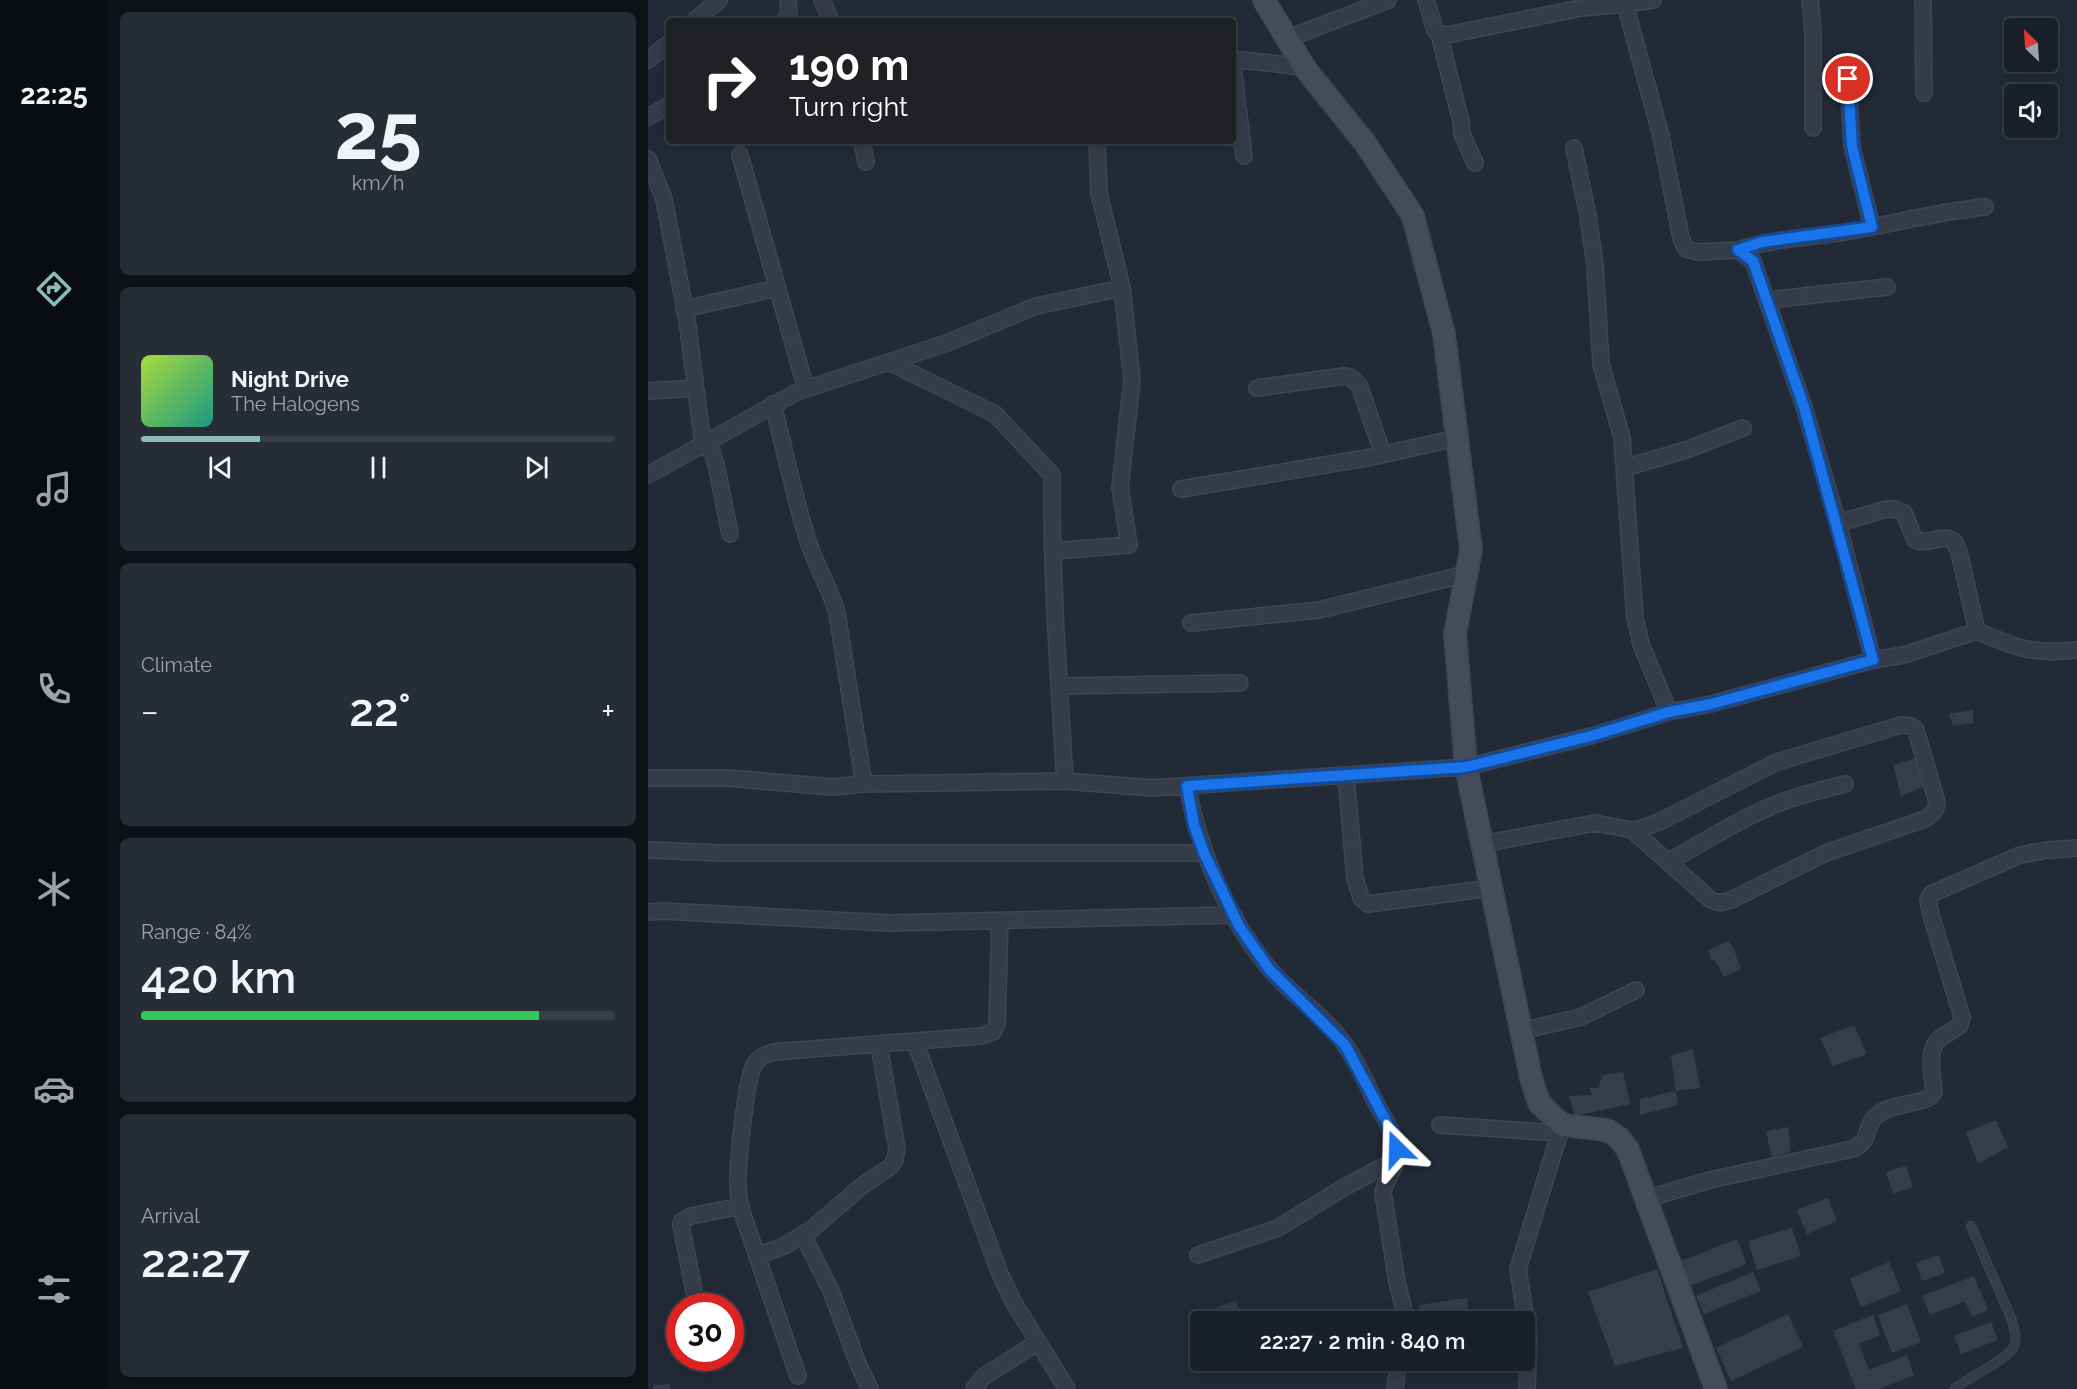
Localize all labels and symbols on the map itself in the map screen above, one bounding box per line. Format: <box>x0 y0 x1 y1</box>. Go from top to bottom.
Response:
north arrow <box>2004 18 2058 72</box>
pin <box>1822 53 1873 104</box>
position arrow <box>1365 1117 1429 1181</box>
speed limit sign: 30 <box>666 1293 744 1371</box>

